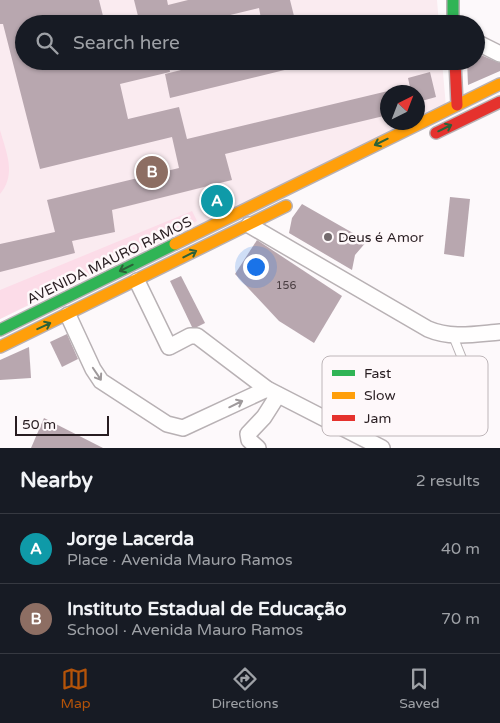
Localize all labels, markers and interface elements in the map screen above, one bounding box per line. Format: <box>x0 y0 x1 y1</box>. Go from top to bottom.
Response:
search box <box>15 15 485 70</box>
icon: search <box>33 29 61 57</box>
text: Search here <box>73 32 180 54</box>
north arrow <box>380 85 425 130</box>
one-way arrow <box>438 123 453 133</box>
one-way arrow <box>374 137 389 147</box>
pin: B <box>136 153 168 191</box>
pin: A <box>201 182 233 220</box>
street label: AVENIDA MAURO RAMOS <box>24 213 195 308</box>
place label: Deus é Amor <box>338 229 424 246</box>
marker: Deus é Amor <box>322 231 334 243</box>
one-way arrow <box>182 249 197 258</box>
your location <box>243 254 269 280</box>
one-way arrow <box>118 263 133 273</box>
house number: 156 <box>276 279 296 292</box>
one-way arrow <box>36 321 51 330</box>
legend <box>322 356 488 436</box>
text: Fast <box>364 365 392 382</box>
one-way arrow <box>92 367 102 381</box>
text: Slow <box>364 387 396 404</box>
one-way arrow <box>229 399 244 409</box>
text: Jam <box>364 410 391 427</box>
scale bar <box>15 413 109 436</box>
text: 50 m <box>22 416 56 433</box>
text: Nearby <box>20 468 93 493</box>
text: 2 results <box>416 471 480 491</box>
text: Jorge Lacerda <box>67 528 194 550</box>
text: A <box>30 539 42 559</box>
text: 40 m <box>441 539 480 559</box>
text: Place · Avenida Mauro Ramos <box>67 550 293 570</box>
text: Instituto Estadual de Educação <box>67 598 346 620</box>
text: B <box>30 609 42 629</box>
text: 70 m <box>441 609 480 629</box>
text: School · Avenida Mauro Ramos <box>67 620 303 640</box>
tab: Map <box>60 665 91 712</box>
tab: Directions <box>211 665 278 712</box>
tab: Saved <box>399 665 440 712</box>

